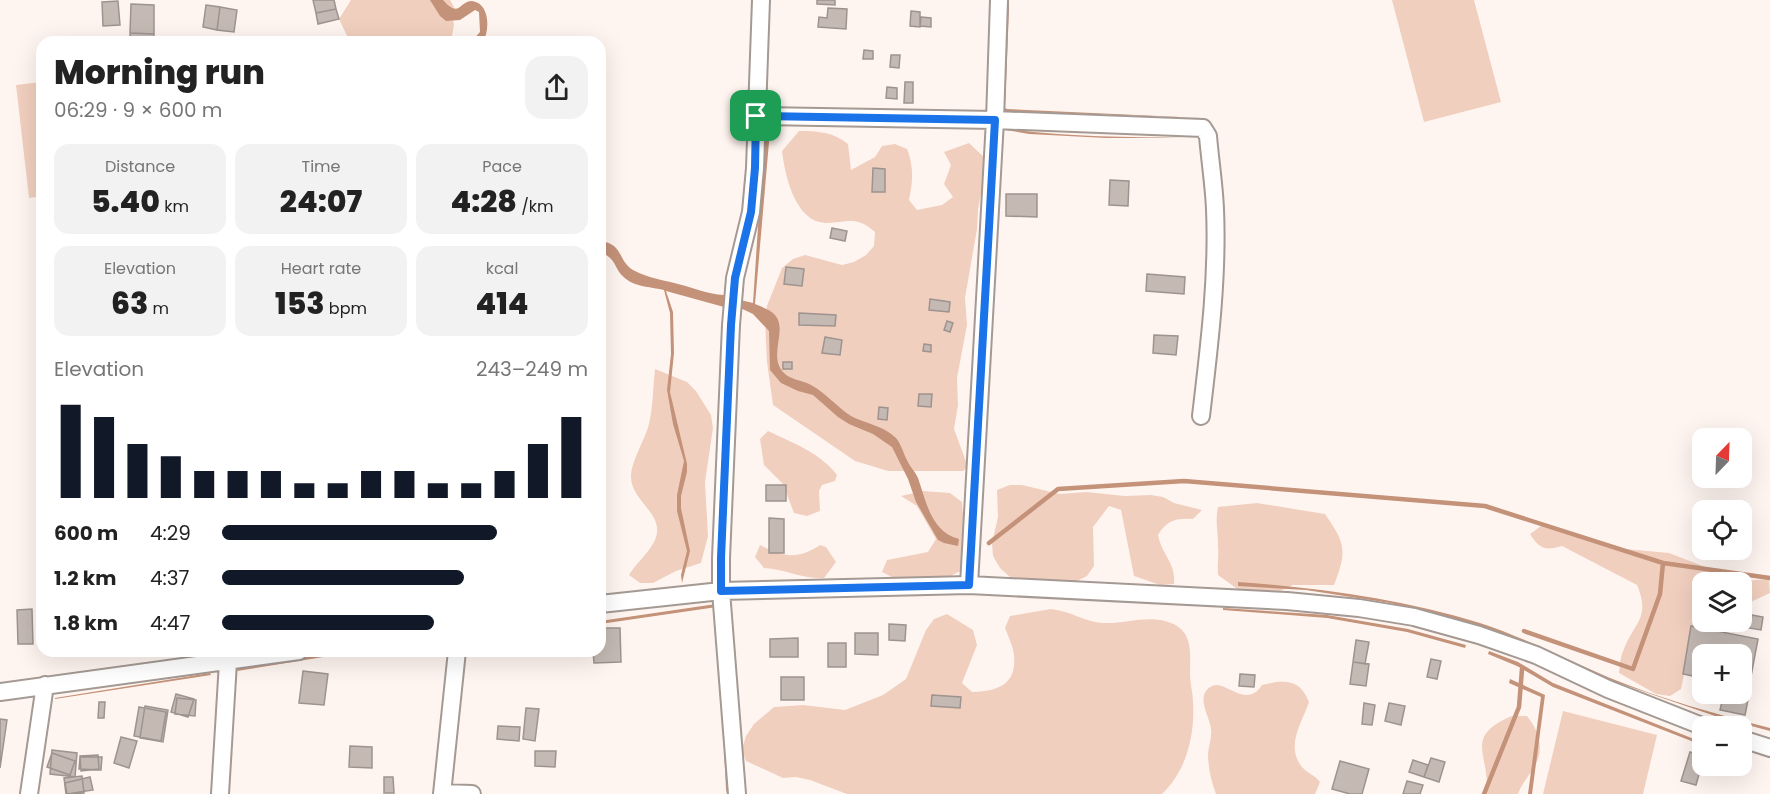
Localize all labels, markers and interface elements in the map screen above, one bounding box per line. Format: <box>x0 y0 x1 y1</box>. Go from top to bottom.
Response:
text: Morning run <box>54 49 265 96</box>
button: share <box>525 56 588 119</box>
pin <box>730 90 781 141</box>
text: 06:29 · 9 × 600 m <box>54 96 222 124</box>
icon: arrive <box>739 99 772 132</box>
text: Distance <box>105 155 175 178</box>
text: Time <box>302 155 341 178</box>
text: Pace <box>482 155 522 178</box>
text: 5.40 <box>91 180 160 223</box>
text: 24:07 <box>280 180 362 223</box>
text: 4:28 <box>450 180 517 223</box>
text: km <box>160 195 189 218</box>
text: /km <box>517 195 554 218</box>
text: Elevation <box>104 257 176 280</box>
text: Heart rate <box>281 257 361 280</box>
text: kcal <box>486 257 518 280</box>
text: 63 <box>111 282 148 325</box>
text: 153 <box>275 282 325 325</box>
text: 414 <box>475 282 529 325</box>
text: m <box>148 297 169 320</box>
text: bpm <box>325 297 367 320</box>
text: Elevation <box>54 355 144 383</box>
text: 243–249 m <box>476 355 588 383</box>
north arrow <box>1692 428 1752 488</box>
map controls <box>1692 428 1752 776</box>
button: locate <box>1692 500 1752 560</box>
text: 600 m <box>54 519 118 547</box>
text: 4:29 <box>150 519 191 547</box>
text: 1.2 km <box>54 564 116 592</box>
text: 4:37 <box>150 564 190 592</box>
button: layers <box>1692 572 1752 632</box>
text: 1.8 km <box>54 609 118 637</box>
text: 4:47 <box>150 609 190 637</box>
button: + <box>1692 644 1752 704</box>
button: − <box>1692 716 1752 776</box>

